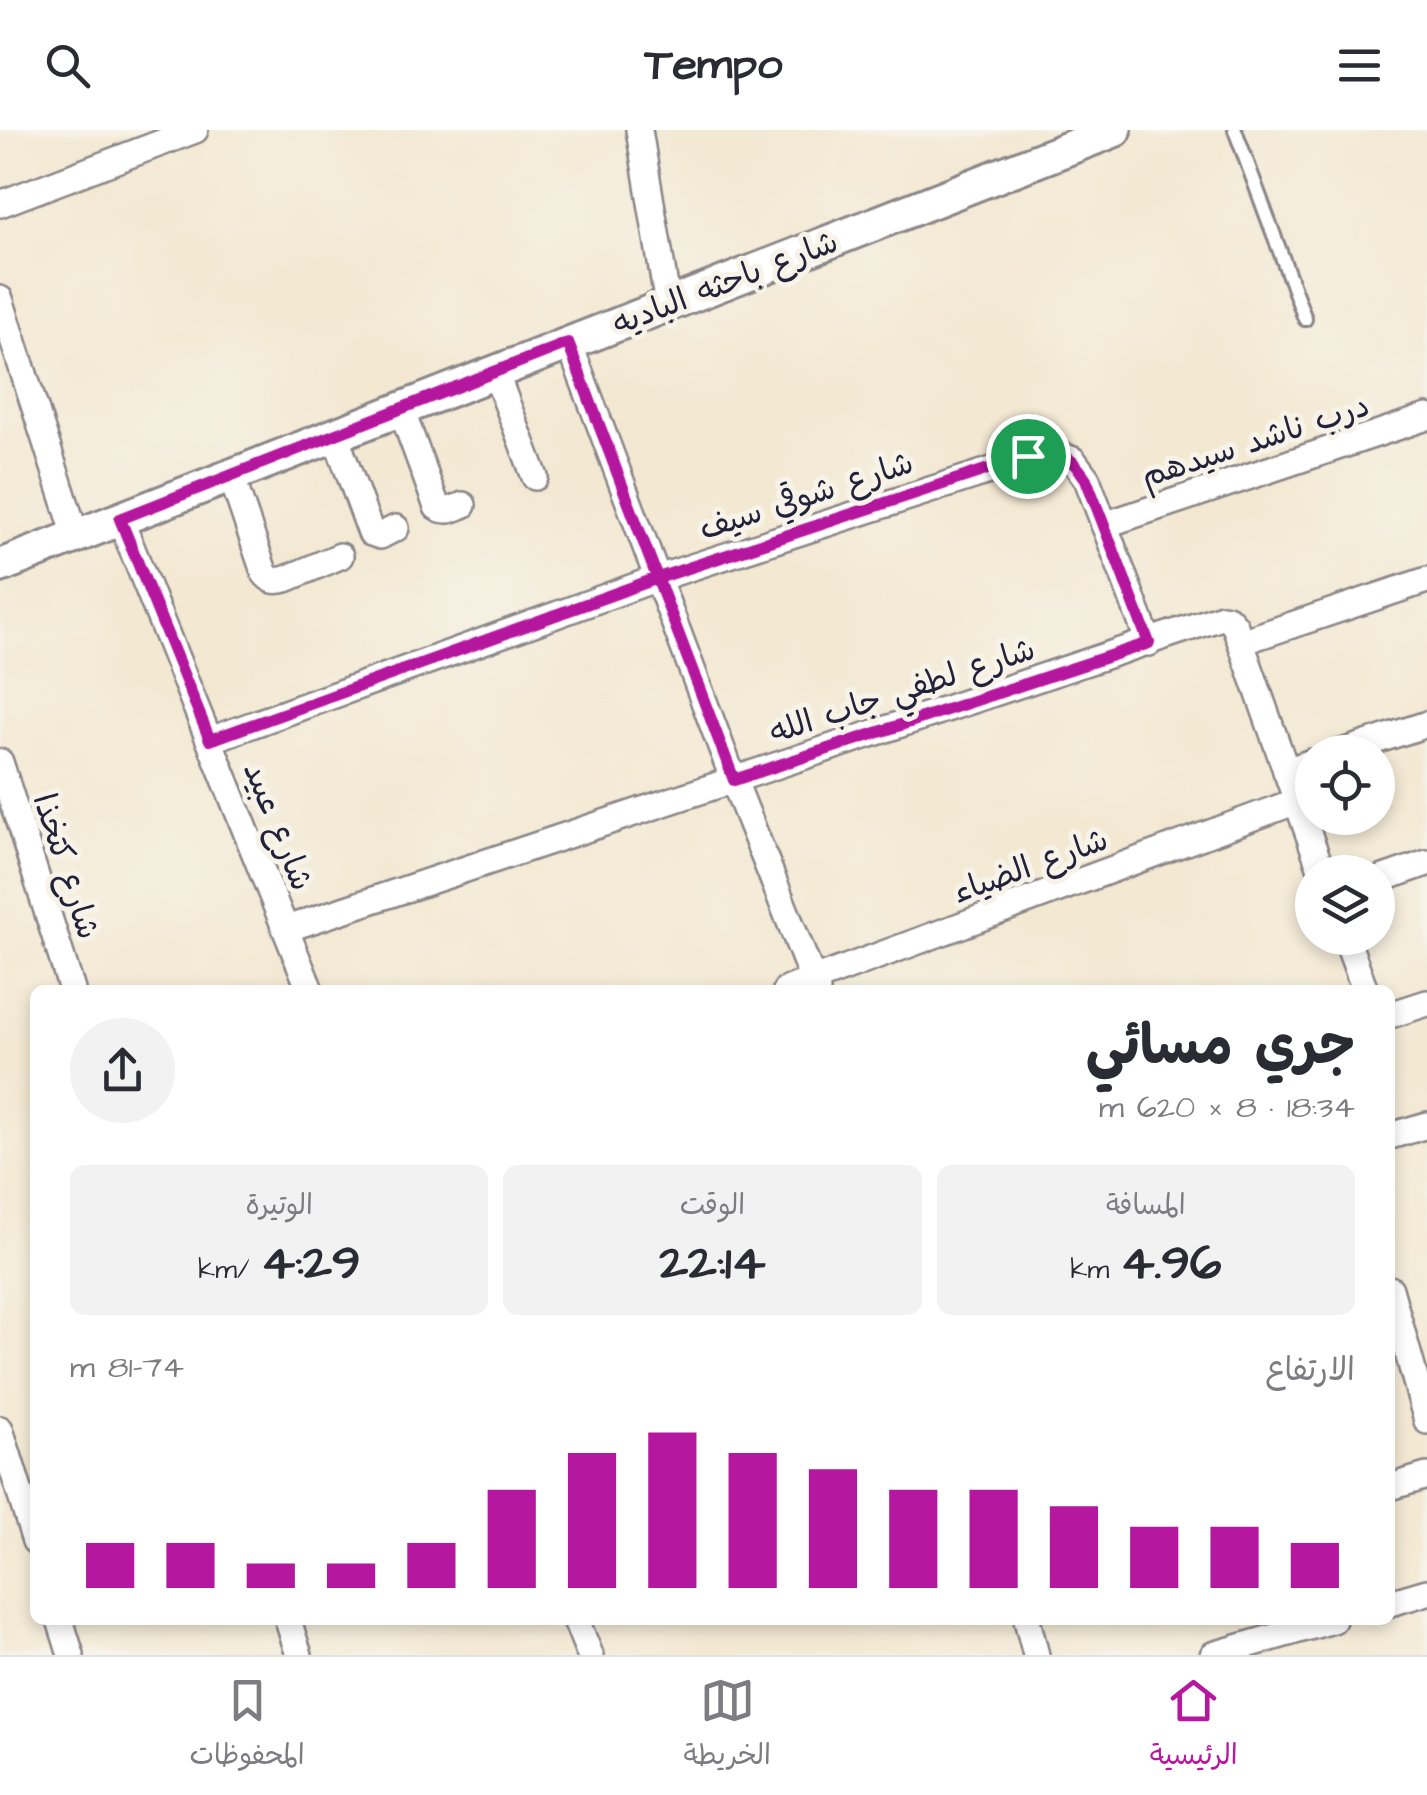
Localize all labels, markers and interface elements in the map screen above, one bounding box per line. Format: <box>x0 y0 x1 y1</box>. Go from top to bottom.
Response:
text: Tempo <box>645 34 782 96</box>
icon: search <box>40 38 95 93</box>
icon: menu <box>1332 38 1387 93</box>
street label: شارع باحثه الباديه <box>606 220 845 347</box>
street label: درب ناشد سيدهم <box>1136 383 1375 499</box>
pin <box>986 414 1071 499</box>
icon: arrive <box>1001 429 1056 484</box>
street label: شارع شوقي سيف <box>694 441 919 552</box>
street label: شارع لطفي جاب الله <box>764 627 1042 759</box>
map controls <box>1295 735 1395 955</box>
button: locate <box>1295 735 1395 835</box>
street label: شارع عبيد <box>231 756 324 898</box>
street label: شارع كتخذا <box>21 788 110 945</box>
street label: شارع الضياء <box>946 817 1115 915</box>
button: layers <box>1295 855 1395 955</box>
text: جري مسائي <box>1086 1009 1355 1085</box>
button: share <box>70 1018 175 1123</box>
text: 18:34 · 8 × 620 m <box>1099 1085 1355 1130</box>
text: الوتيرة <box>245 1186 313 1225</box>
text: الوقت <box>680 1186 745 1225</box>
text: المسافة <box>1106 1186 1186 1225</box>
text: 4:29 <box>261 1229 360 1298</box>
text: 22:14 <box>660 1229 766 1298</box>
text: 4.96 <box>1121 1229 1221 1298</box>
text: /km <box>198 1250 261 1289</box>
text: km <box>1070 1250 1121 1289</box>
text: 74–81 m <box>70 1345 184 1390</box>
text: الارتفاع <box>1265 1348 1355 1393</box>
tab: المحفوظات <box>189 1673 305 1779</box>
tab: الخريطة <box>684 1673 771 1779</box>
tab: الرئيسية <box>1150 1673 1238 1779</box>

